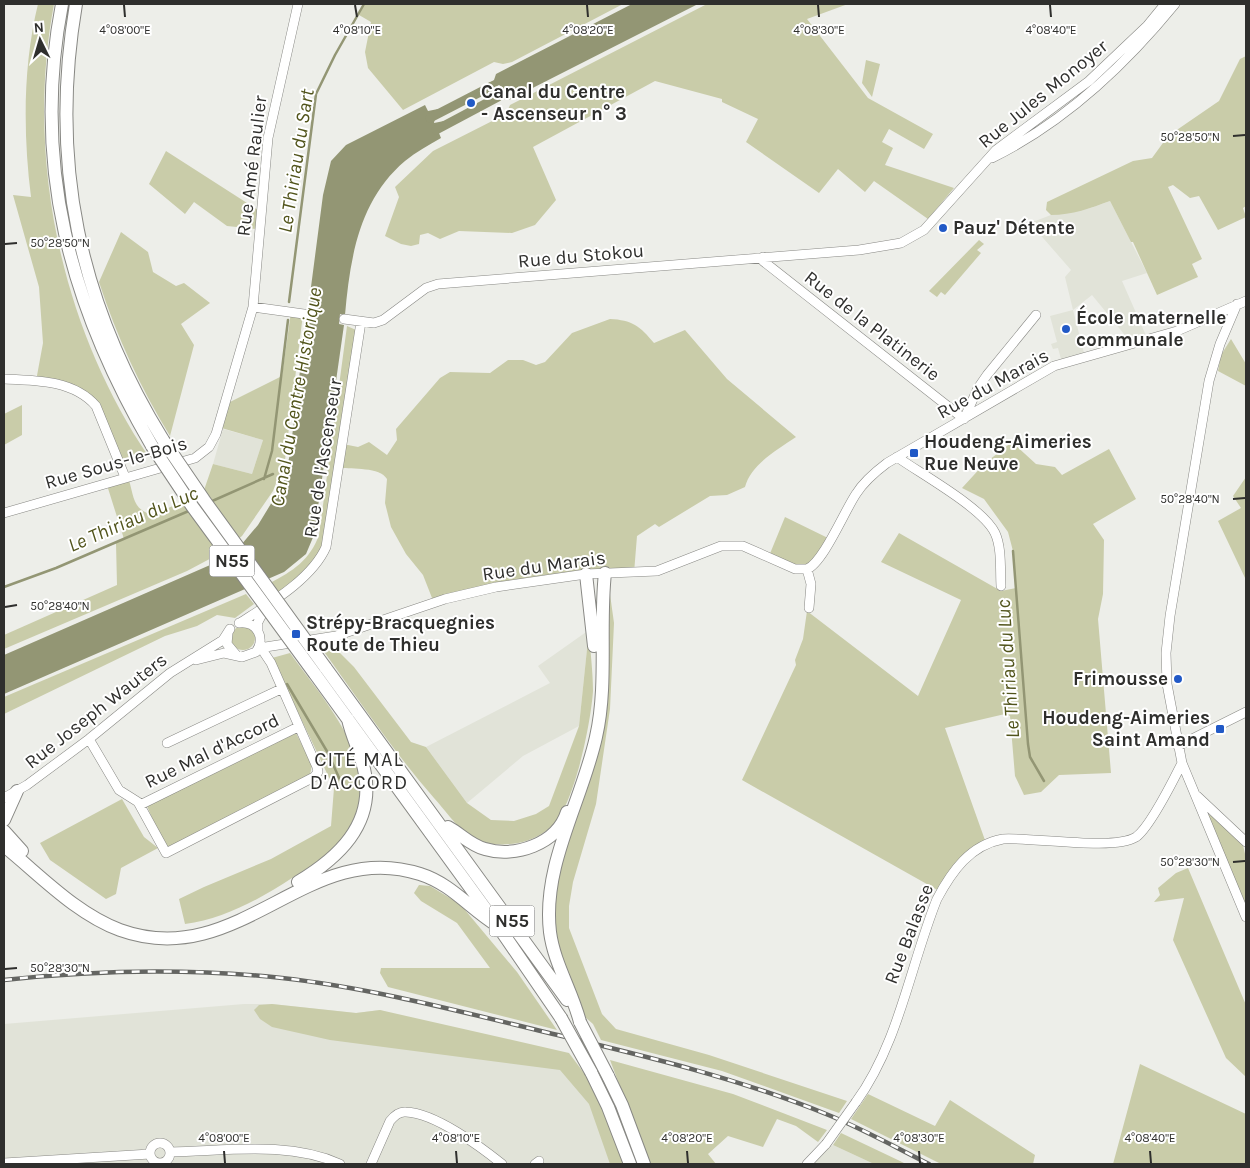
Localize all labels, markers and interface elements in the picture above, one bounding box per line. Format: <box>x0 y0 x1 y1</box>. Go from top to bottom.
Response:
north arrow <box>15 15 65 65</box>
text: N <box>33 19 45 36</box>
text: 4°08'00"E <box>99 23 151 37</box>
text: 4°08'10"E <box>333 23 381 37</box>
text: 4°08'20"E <box>562 23 614 37</box>
text: 4°08'30"E <box>793 23 845 37</box>
text: 4°08'40"E <box>1025 23 1077 37</box>
street label: Rue Jules Monoyer <box>974 35 1112 153</box>
place label: Canal du Centre - Ascenseur n° 3 <box>481 81 627 125</box>
water label: Le Thiriau du Sart <box>273 87 319 235</box>
street label: Rue Amé Raulier <box>232 94 272 238</box>
marker: Canal du Centre - Ascenseur n° 3 <box>465 97 477 109</box>
text: 50°28'50"N <box>1160 130 1220 144</box>
place label: Pauz' Détente <box>953 217 1075 239</box>
marker: Pauz' Détente <box>937 222 949 234</box>
text: 50°28'50"N <box>30 236 90 250</box>
street label: Rue du Stokou <box>517 240 645 272</box>
street label: Rue de la Platinerie <box>800 266 944 386</box>
water label: Canal du Centre Historique <box>265 286 327 508</box>
place label: École maternelle communale <box>1076 304 1226 351</box>
marker: École maternelle communale <box>1060 323 1072 335</box>
street label: Rue du Marais <box>933 344 1053 424</box>
street label: Rue de l'Ascenseur <box>300 377 346 539</box>
place label: Houdeng-Aimeries Rue Neuve <box>924 431 1092 475</box>
street label: Rue Sous-le-Bois <box>42 432 190 494</box>
marker: Houdeng-Aimeries Rue Neuve <box>908 447 920 459</box>
water label: Le Thiriau du Luc <box>64 481 202 557</box>
text: 50°28'40"N <box>1160 492 1220 506</box>
road number: N55 <box>210 546 254 576</box>
street label: Rue du Marais <box>481 546 607 586</box>
text: 50°28'40"N <box>30 599 90 613</box>
water label: Le Thiriau du Luc <box>992 599 1024 739</box>
place label: Strépy-Bracquegnies Route de Thieu <box>306 612 495 656</box>
marker: Strépy-Bracquegnies Route de Thieu <box>290 628 302 640</box>
street label: Rue Joseph Wauters <box>21 649 171 773</box>
place label: Frimousse <box>1073 668 1168 690</box>
marker: Frimousse <box>1172 673 1184 685</box>
place label: Houdeng-Aimeries Saint Amand <box>1042 707 1210 751</box>
street label: Rue Mal d'Accord <box>141 709 283 793</box>
marker: Houdeng-Aimeries Saint Amand <box>1214 723 1226 735</box>
district label: CITÉ MAL D'ACCORD <box>310 747 408 794</box>
text: 50°28'30"N <box>1160 855 1220 869</box>
street label: Rue Balasse <box>880 881 938 987</box>
road number: N55 <box>490 906 534 936</box>
text: 50°28'30"N <box>30 961 90 975</box>
text: 4°08'00"E <box>198 1131 250 1145</box>
text: 4°08'10"E <box>432 1131 480 1145</box>
text: 4°08'20"E <box>661 1131 713 1145</box>
text: 4°08'30"E <box>893 1131 945 1145</box>
text: 4°08'40"E <box>1124 1131 1176 1145</box>

